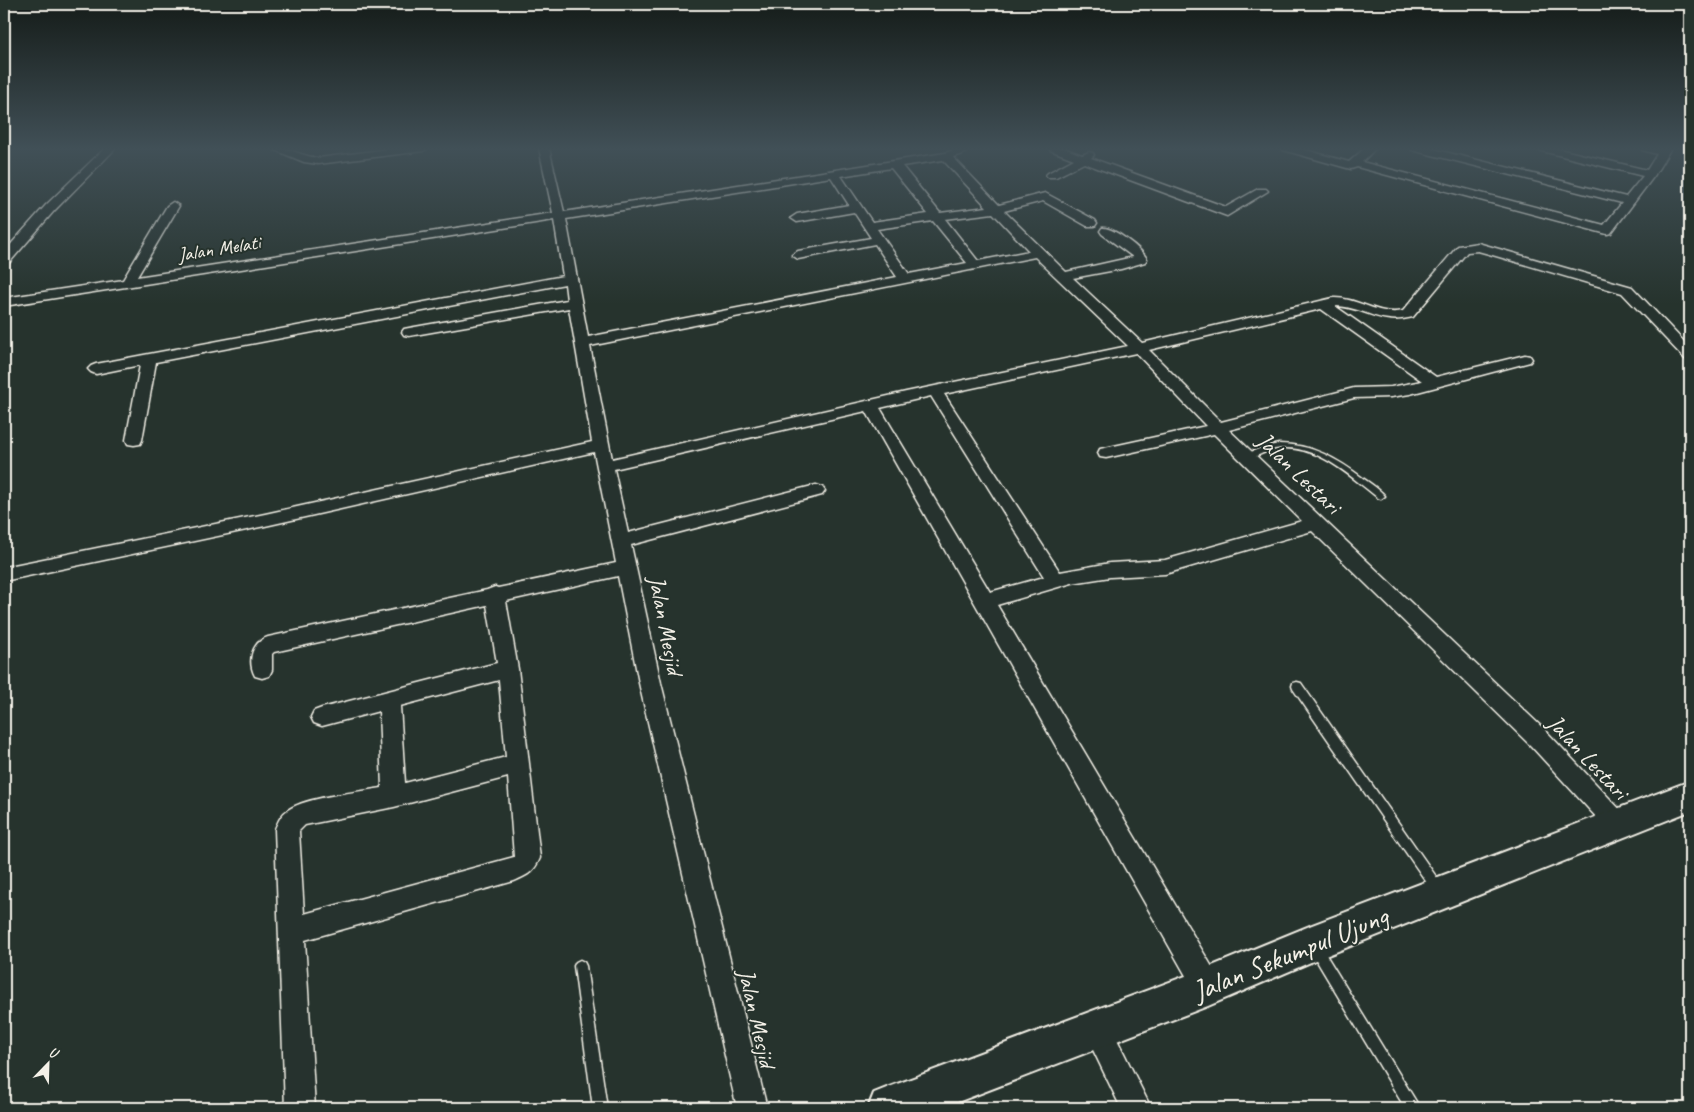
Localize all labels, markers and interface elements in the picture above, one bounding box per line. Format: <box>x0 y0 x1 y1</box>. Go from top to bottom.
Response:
street label: Jalan Melati <box>175 229 264 268</box>
street label: Jalan Lestari <box>1250 425 1349 522</box>
street label: Jalan Mesjid <box>642 572 691 680</box>
street label: Jalan Lestari <box>1540 707 1637 808</box>
street label: Jalan Sekumpul Ujung <box>1185 897 1395 1010</box>
street label: Jalan Mesjid <box>731 965 784 1074</box>
north arrow <box>22 1040 72 1090</box>
text: U <box>46 1043 62 1063</box>

